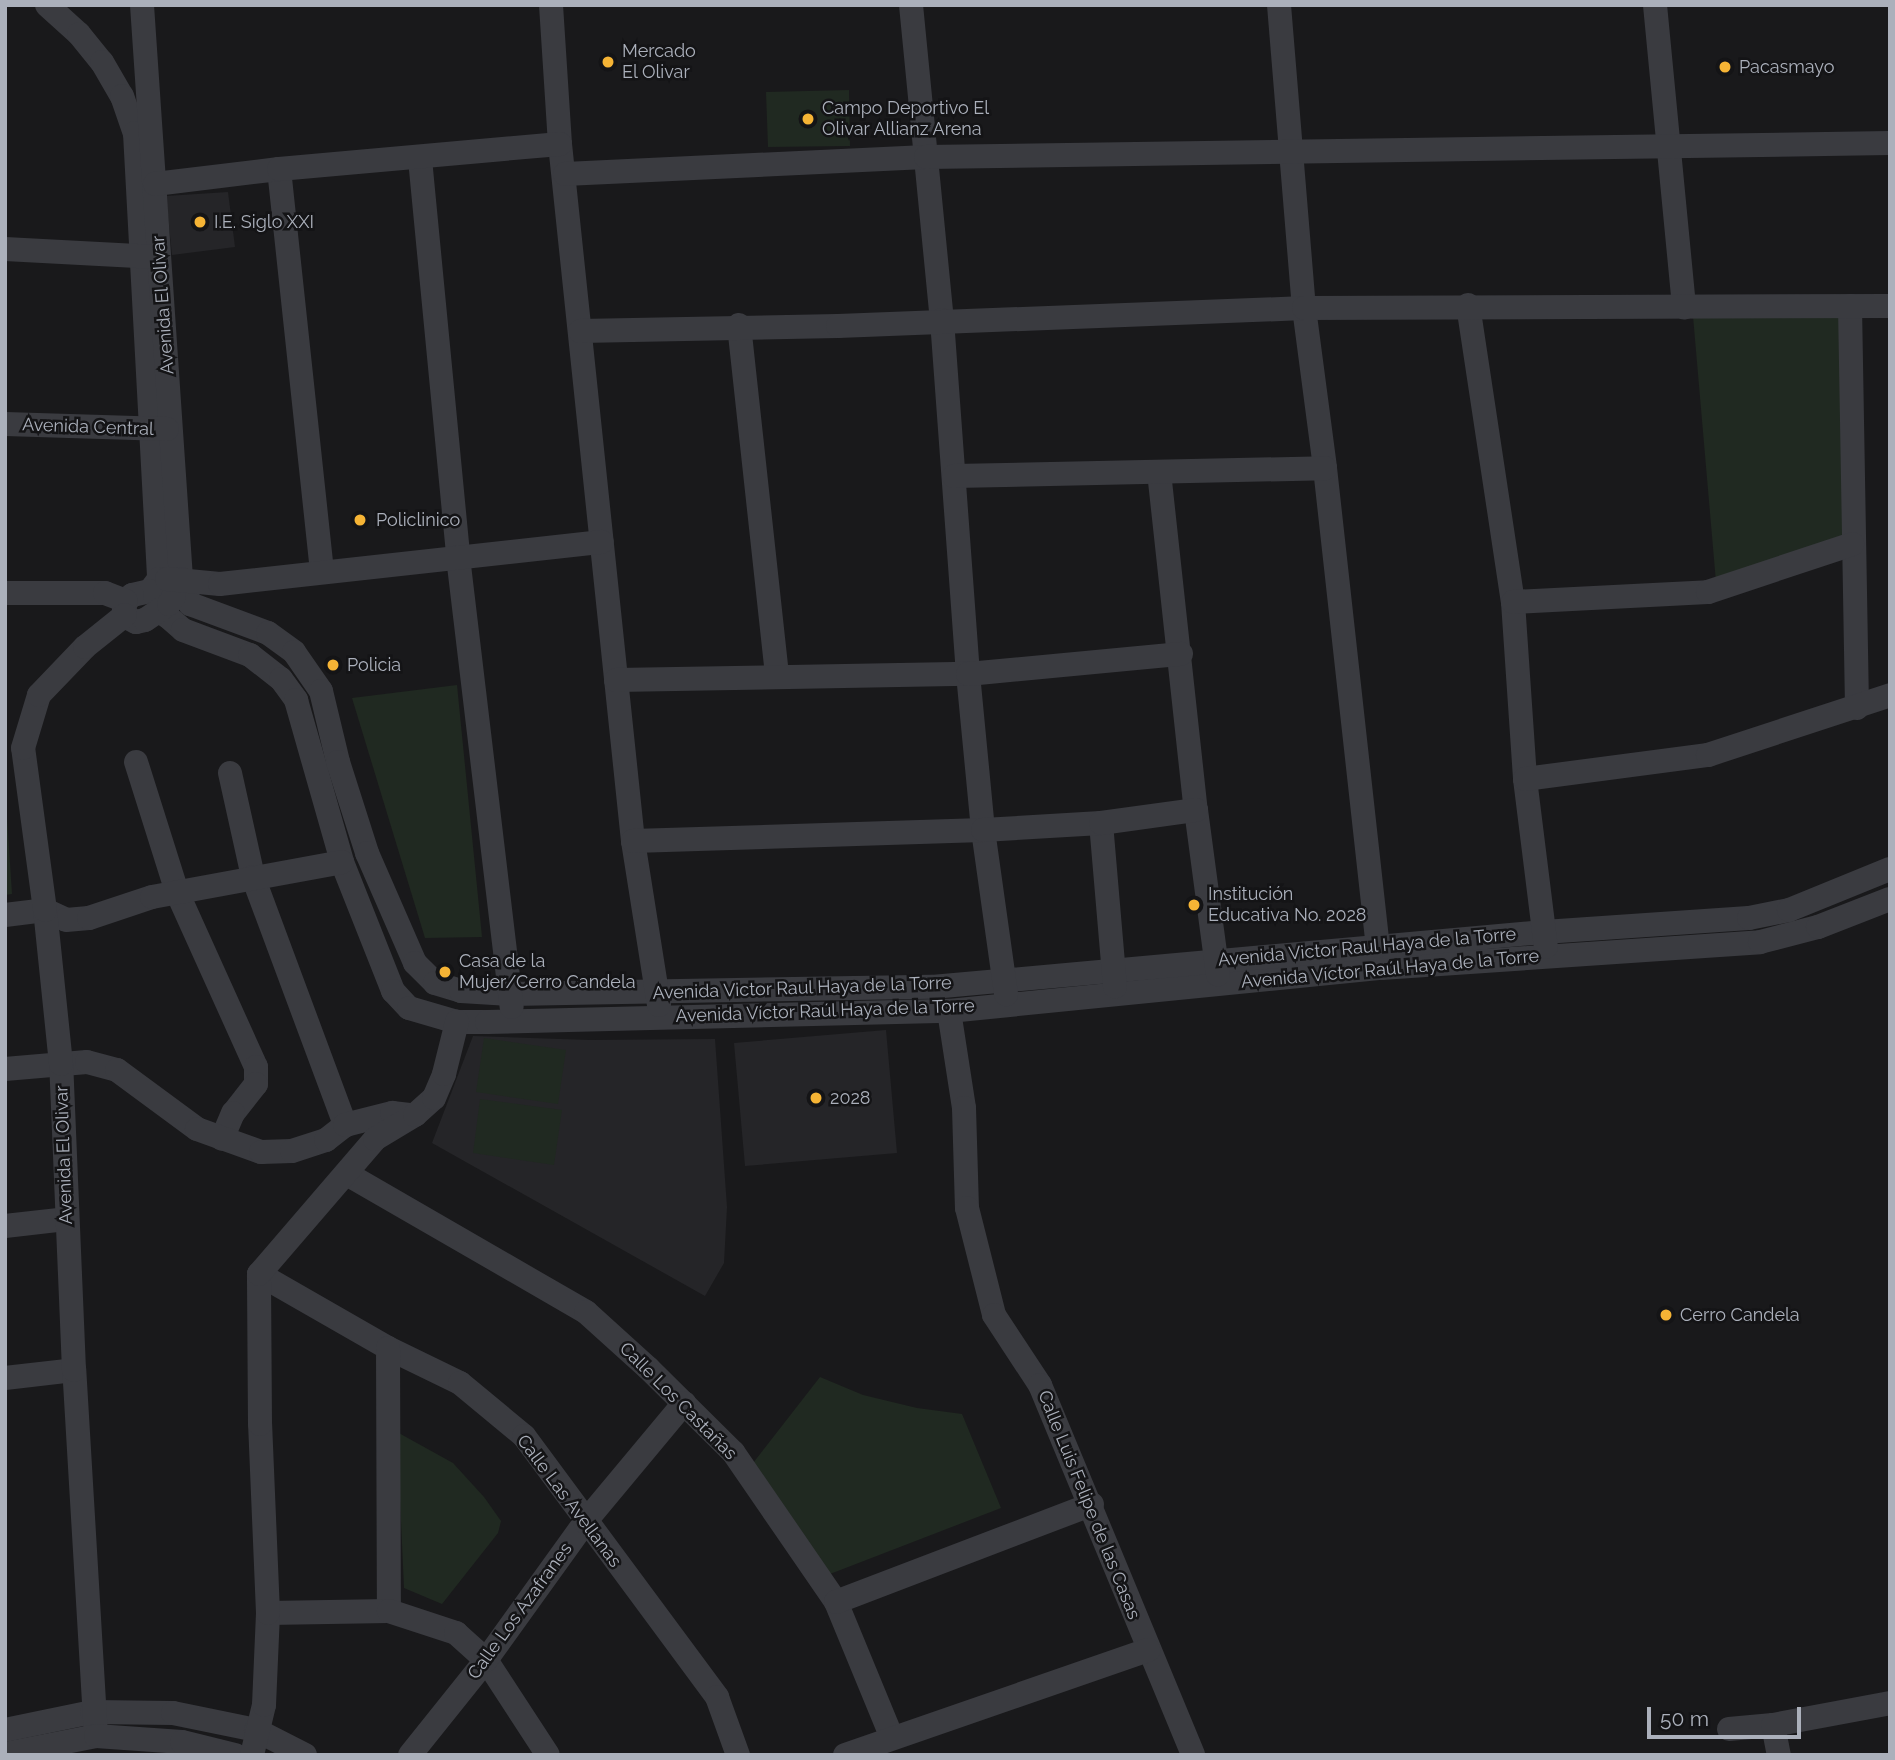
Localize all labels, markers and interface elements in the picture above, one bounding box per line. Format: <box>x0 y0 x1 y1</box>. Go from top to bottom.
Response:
place label: Mercado El Olivar <box>622 41 696 84</box>
marker: Mercado El Olivar <box>600 54 616 70</box>
place label: Pacasmayo <box>1739 56 1834 78</box>
marker: Pacasmayo <box>1717 59 1733 75</box>
place label: Campo Deportivo El Olivar Allianz Arena <box>822 98 989 140</box>
marker: Campo Deportivo El Olivar Allianz Arena <box>800 111 816 127</box>
place label: I.E. Siglo XXI <box>214 211 314 233</box>
marker: I.E. Siglo XXI <box>192 214 208 230</box>
street label: Avenida El Olivar <box>147 235 179 375</box>
street label: Avenida Central <box>22 414 154 440</box>
place label: Policlinico <box>376 509 460 531</box>
marker: Policlinico <box>350 510 370 530</box>
place label: Policia <box>347 654 401 676</box>
marker: Policia <box>325 657 341 673</box>
place label: Institución Educativa No. 2028 <box>1208 884 1366 926</box>
marker: Institución Educativa No. 2028 <box>1186 897 1202 913</box>
street label: Avenida Victor Raul Haya de la Torre <box>1216 923 1518 971</box>
street label: Avenida Víctor Raúl Haya de la Torre <box>1239 945 1541 993</box>
place label: Casa de la Mujer/Cerro Candela <box>459 951 636 993</box>
marker: Casa de la Mujer/Cerro Candela <box>437 964 453 980</box>
street label: Avenida Victor Raul Haya de la Torre <box>651 972 953 1004</box>
street label: Avenida Víctor Raúl Haya de la Torre <box>674 995 976 1027</box>
street label: Avenida El Olivar <box>51 1085 77 1225</box>
place label: 2028 <box>830 1087 870 1109</box>
marker: 2028 <box>808 1090 824 1106</box>
place label: Cerro Candela <box>1680 1304 1800 1326</box>
marker: Cerro Candela <box>1658 1307 1674 1323</box>
street label: Calle Los Castañas <box>615 1338 741 1464</box>
street label: Calle Luis Felipe de las Casas <box>1033 1387 1145 1623</box>
street label: Calle Las Avellanas <box>512 1430 626 1572</box>
street label: Calle Los Azafranes <box>463 1538 577 1684</box>
scale bar <box>1650 1694 1804 1738</box>
text: 50 m <box>1660 1706 1709 1731</box>

